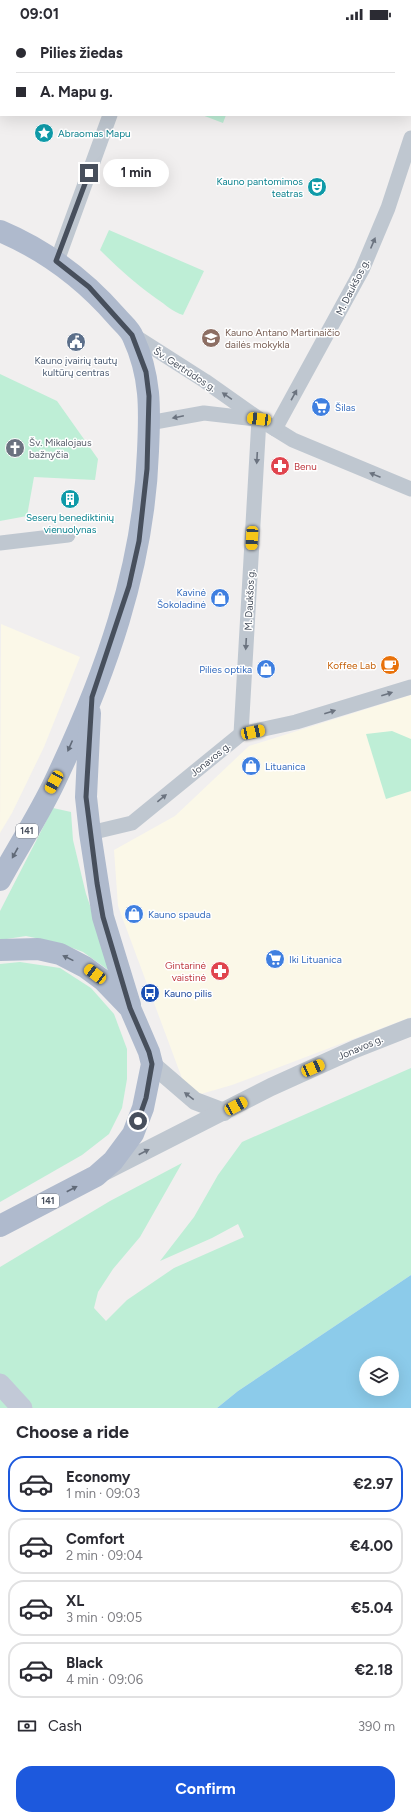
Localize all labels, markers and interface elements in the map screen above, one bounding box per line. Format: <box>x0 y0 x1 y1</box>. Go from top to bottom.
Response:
text: 09:01 <box>20 5 59 23</box>
text: Pilies žiedas <box>40 44 123 62</box>
text: A. Mapu g. <box>40 83 113 101</box>
place icon: Abraomas Mapu <box>33 122 55 144</box>
place label: Abraomas Mapu <box>58 127 131 140</box>
callout: 1 min <box>103 159 169 187</box>
route end <box>80 164 98 182</box>
text: 1 min <box>121 165 151 180</box>
place label: Kauno pantomimos teatras <box>217 175 303 200</box>
theatre icon: Kauno pantomimos teatras <box>306 176 328 198</box>
one-way arrow <box>371 236 377 248</box>
street label: M. Daukšos g. <box>333 257 372 317</box>
place label: Kauno Antano Martinaičio dailės mokykla <box>225 326 340 351</box>
school or university icon: Kauno Antano Martinaičio dailės mokykla <box>200 327 222 349</box>
public building icon: Kauno įvairių tautų kultūrų centras <box>65 331 87 353</box>
street label: Šv. Gertrūdos g. <box>151 344 218 394</box>
place label: Kauno įvairių tautų kultūrų centras <box>35 354 118 379</box>
one-way arrow <box>290 389 297 401</box>
one-way arrow <box>222 392 232 400</box>
supermarket icon: Šilas <box>310 396 332 418</box>
place label: Šilas <box>335 401 356 414</box>
car <box>246 412 272 426</box>
one-way arrow <box>172 414 185 420</box>
place label: Šv. Mikalojaus bažnyčia <box>29 436 92 461</box>
church icon: Šv. Mikalojaus bažnyčia <box>4 437 26 459</box>
one-way arrow <box>253 452 260 464</box>
pharmacy icon: Benu <box>269 455 291 477</box>
place label: Benu <box>294 460 317 473</box>
one-way arrow <box>368 471 380 477</box>
building icon: Seserų benediktinių vienuolynas <box>59 488 81 510</box>
place label: Seserų benediktinių vienuolynas <box>26 511 114 536</box>
car <box>245 526 259 550</box>
street label: M. Daukšos g. <box>241 569 258 631</box>
place label: Kavinė Šokoladinė <box>157 586 207 611</box>
shop icon: Kavinė Šokoladinė <box>209 587 231 609</box>
one-way arrow <box>243 638 250 650</box>
cafe icon: Koffee Lab <box>379 654 401 676</box>
shop icon: Pilies optika <box>255 658 277 680</box>
place label: Koffee Lab <box>327 659 376 672</box>
place label: Pilies optika <box>199 663 252 676</box>
one-way arrow <box>382 691 394 697</box>
one-way arrow <box>324 709 336 715</box>
car <box>240 724 266 740</box>
street label: Jonavos g. <box>188 739 233 779</box>
one-way arrow <box>67 740 73 751</box>
shop icon: Lituanica <box>240 755 262 777</box>
place label: Lituanica <box>265 760 305 773</box>
car <box>43 769 65 795</box>
one-way arrow <box>157 794 167 803</box>
road number: 141 <box>16 824 38 838</box>
one-way arrow <box>12 847 18 859</box>
shop icon: Kauno spauda <box>123 903 145 925</box>
place label: Kauno spauda <box>148 908 211 921</box>
supermarket icon: Iki Lituanica <box>264 948 286 970</box>
place label: Iki Lituanica <box>289 953 342 966</box>
one-way arrow <box>62 955 73 961</box>
place label: Gintarinė vaistinė <box>165 959 207 984</box>
pharmacy icon: Gintarinė vaistinė <box>209 960 231 982</box>
car <box>82 962 108 986</box>
bus stop icon: Kauno pilis <box>139 982 161 1004</box>
place label: Kauno pilis <box>164 987 212 1000</box>
street label: Jonavos g. <box>336 1032 385 1063</box>
car <box>300 1058 326 1078</box>
one-way arrow <box>183 1092 194 1100</box>
car <box>223 1095 249 1117</box>
route start <box>129 1112 147 1130</box>
one-way arrow <box>138 1149 149 1155</box>
one-way arrow <box>66 1186 78 1192</box>
road number: 141 <box>37 1194 59 1208</box>
map controls <box>359 1356 399 1396</box>
button: layers <box>359 1356 399 1396</box>
text: Choose a ride <box>16 1421 129 1443</box>
icon: car <box>18 1466 54 1502</box>
text: Economy <box>66 1468 131 1486</box>
text: €2.97 <box>353 1475 393 1493</box>
text: 1 min · 09:03 <box>66 1486 140 1501</box>
icon: car <box>18 1528 54 1564</box>
text: Comfort <box>66 1530 125 1548</box>
text: €4.00 <box>350 1537 393 1555</box>
text: 2 min · 09:04 <box>66 1548 143 1563</box>
icon: car <box>18 1590 54 1626</box>
text: XL <box>66 1592 84 1610</box>
text: €5.04 <box>351 1599 393 1617</box>
text: 3 min · 09:05 <box>66 1610 142 1625</box>
icon: car <box>18 1652 54 1688</box>
text: Black <box>66 1654 103 1672</box>
text: €2.18 <box>355 1661 393 1679</box>
text: 4 min · 09:06 <box>66 1672 143 1687</box>
icon: cash <box>16 1715 38 1737</box>
text: Cash <box>48 1717 82 1735</box>
text: 390 m <box>358 1719 395 1734</box>
button: Confirm <box>16 1766 395 1812</box>

